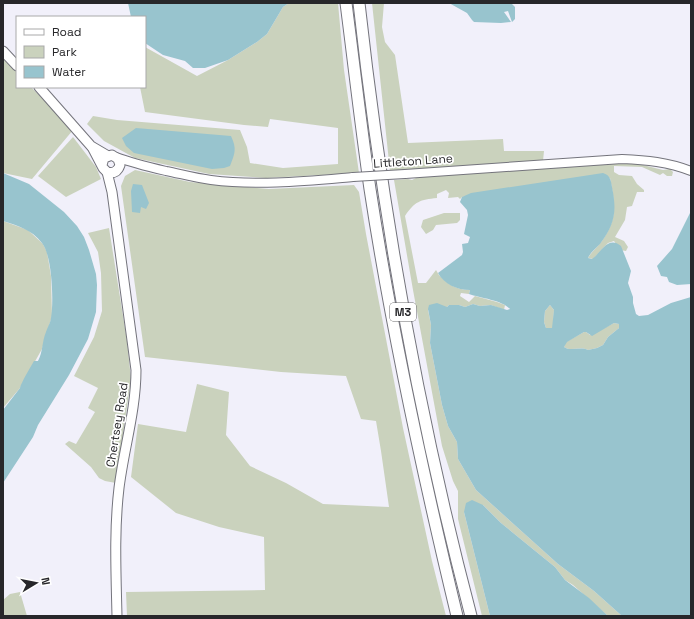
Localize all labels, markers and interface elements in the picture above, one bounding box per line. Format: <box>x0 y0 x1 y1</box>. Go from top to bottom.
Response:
legend <box>16 16 146 88</box>
text: Road <box>52 24 81 40</box>
text: Park <box>52 44 77 60</box>
text: Water <box>52 64 86 80</box>
street label: Littleton Lane <box>373 150 453 172</box>
road number: M3 <box>390 303 416 321</box>
street label: Chertsey Road <box>102 382 132 468</box>
north arrow <box>16 563 56 603</box>
text: N <box>38 576 53 586</box>

